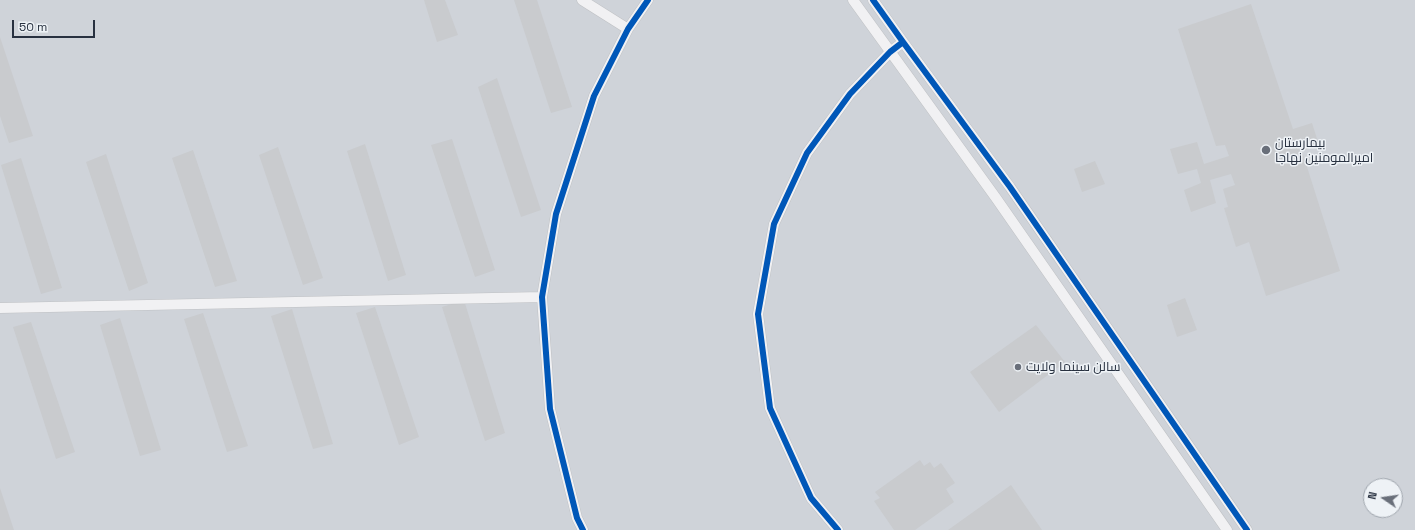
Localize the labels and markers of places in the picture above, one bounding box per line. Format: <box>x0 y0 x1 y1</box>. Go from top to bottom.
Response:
place label: بیمارستان امیرالمومنین نهاجا <box>1275 135 1373 166</box>
marker: بیمارستان امیرالمومنین نهاجا <box>1260 144 1272 156</box>
place label: سالن سینما ولایت <box>1026 359 1120 375</box>
marker: سالن سینما ولایت <box>1013 362 1023 372</box>

